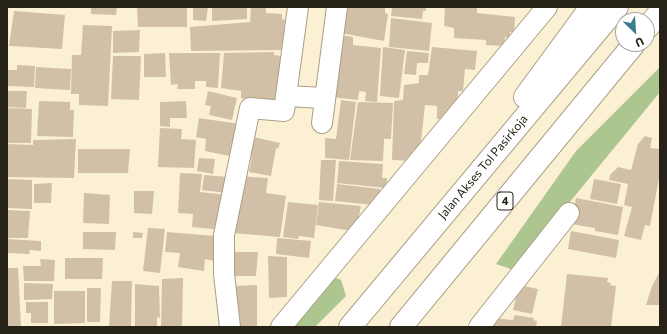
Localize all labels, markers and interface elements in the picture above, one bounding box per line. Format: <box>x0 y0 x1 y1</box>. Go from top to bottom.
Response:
north arrow <box>615 12 655 52</box>
text: U <box>633 35 646 50</box>
street label: Jalan Akses Tol Pasirkoja <box>435 112 531 222</box>
road number: 4 <box>497 192 513 210</box>

